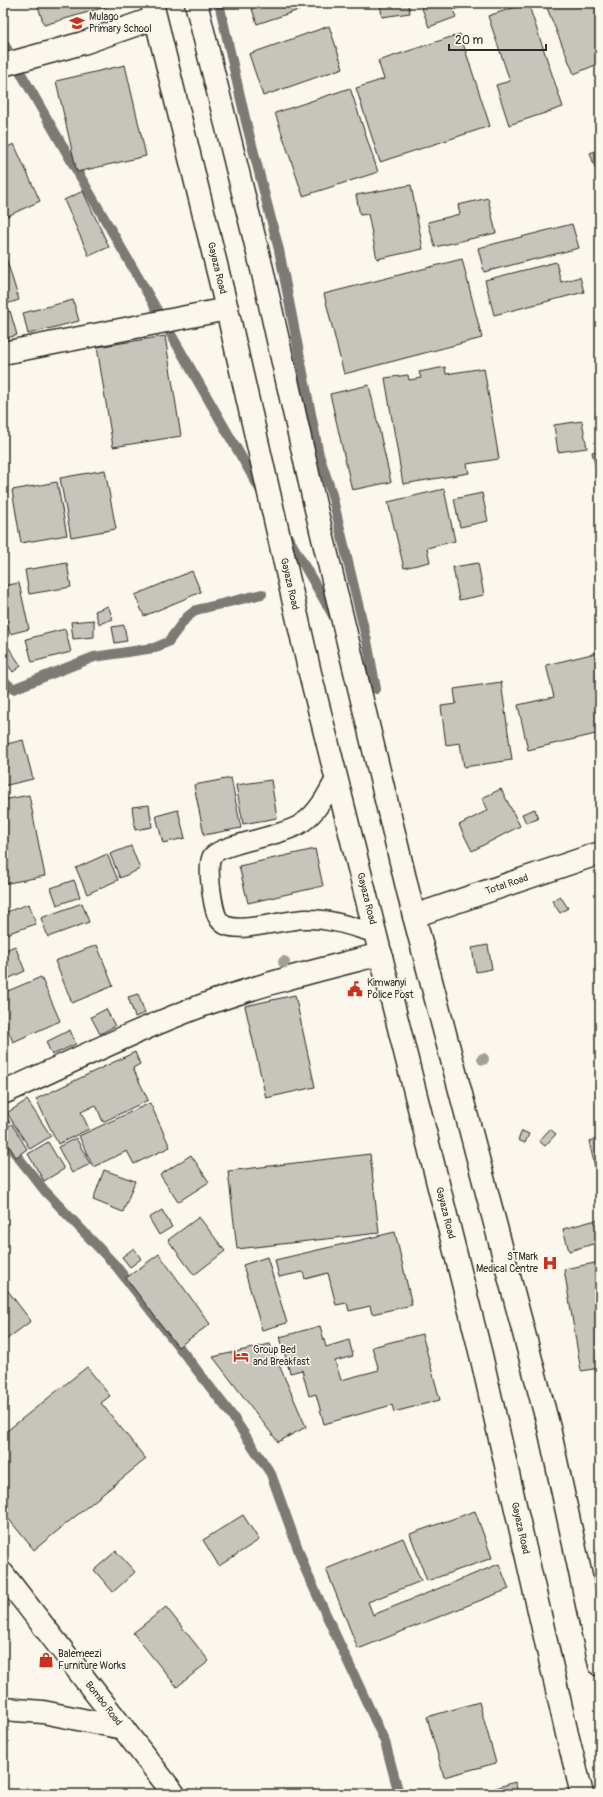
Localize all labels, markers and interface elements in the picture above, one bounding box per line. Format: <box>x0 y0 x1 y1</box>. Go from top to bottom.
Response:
place label: Mulago Primary School <box>89 11 152 35</box>
school or university icon: Mulago Primary School <box>68 14 86 32</box>
scale bar <box>449 26 546 52</box>
text: 20 m <box>455 33 484 48</box>
street label: Gayaza Road <box>205 241 229 295</box>
street label: Gayaza Road <box>278 557 301 611</box>
street label: Gayaza Road <box>354 871 379 926</box>
street label: Total Road <box>484 872 530 897</box>
place label: Kimwanyi Police Post <box>367 977 415 1001</box>
public building icon: Kimwanyi Police Post <box>346 980 364 998</box>
street label: Gayaza Road <box>433 1186 458 1240</box>
place label: STMark Medical Centre <box>476 1251 539 1275</box>
hospital icon: STMark Medical Centre <box>541 1254 559 1272</box>
place label: Group Bed and Breakfast <box>253 1344 311 1368</box>
hotel icon: Group Bed and Breakfast <box>232 1347 250 1365</box>
street label: Gayaza Road <box>509 1501 532 1555</box>
place label: Balemeezi Furniture Works <box>58 1648 126 1672</box>
shop icon: Balemeezi Furniture Works <box>37 1651 55 1669</box>
street label: Bombo Road <box>83 1679 125 1728</box>

